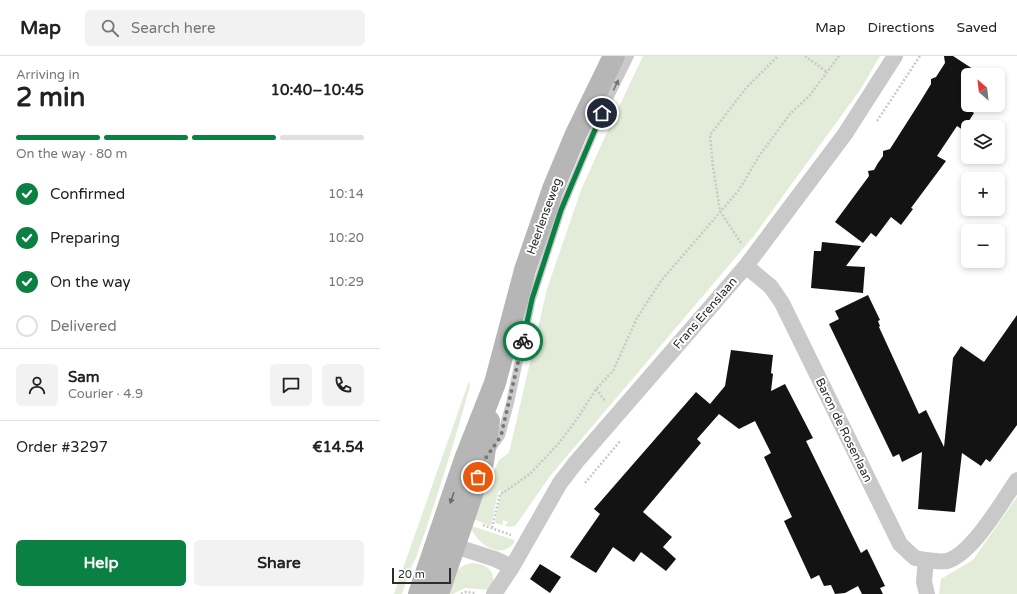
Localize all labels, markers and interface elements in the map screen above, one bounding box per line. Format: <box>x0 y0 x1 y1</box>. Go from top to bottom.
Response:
search box <box>85 10 365 46</box>
text: Map <box>20 17 61 39</box>
icon: search <box>99 17 121 39</box>
text: Search here <box>131 19 215 37</box>
text: Map <box>815 19 846 36</box>
text: Directions <box>868 19 935 36</box>
text: Saved <box>957 19 997 36</box>
text: Arriving in <box>16 67 80 83</box>
north arrow <box>961 68 1005 112</box>
map controls <box>961 68 1005 268</box>
one-way arrow <box>613 79 619 90</box>
text: 10:40–10:45 <box>271 81 364 99</box>
text: 2 min <box>16 82 85 113</box>
pin <box>585 96 619 130</box>
icon: home <box>591 102 613 124</box>
button: layers <box>961 120 1005 164</box>
text: On the way · 80 m <box>16 146 128 162</box>
button: + <box>961 172 1005 216</box>
street label: Heerlenseweg <box>524 176 564 256</box>
icon: check <box>16 183 38 205</box>
text: Confirmed <box>50 185 125 203</box>
text: 10:14 <box>328 186 364 202</box>
button: − <box>961 224 1005 268</box>
icon: check <box>16 227 38 249</box>
text: Preparing <box>50 229 120 247</box>
text: 10:20 <box>328 230 364 246</box>
icon: check <box>16 271 38 293</box>
text: On the way <box>50 273 130 291</box>
text: 10:29 <box>328 274 364 290</box>
street label: Frans Erenslaan <box>670 274 740 352</box>
text: Delivered <box>50 317 117 335</box>
courier <box>503 321 543 361</box>
icon: bike <box>512 330 534 352</box>
button: person <box>16 364 58 406</box>
button: chat <box>270 364 312 406</box>
button: phone <box>322 364 364 406</box>
text: Sam <box>68 368 99 386</box>
street label: Baron de Rosenlaan <box>813 376 875 484</box>
text: Courier · 4.9 <box>68 386 143 402</box>
text: Order #3297 <box>16 438 108 456</box>
text: €14.54 <box>312 438 364 456</box>
pin <box>461 460 495 494</box>
icon: bag <box>467 466 489 488</box>
one-way arrow <box>448 492 454 504</box>
button: Help <box>16 540 186 586</box>
button: Share <box>194 540 364 586</box>
scale bar <box>392 566 451 585</box>
text: 20 m <box>398 568 425 581</box>

